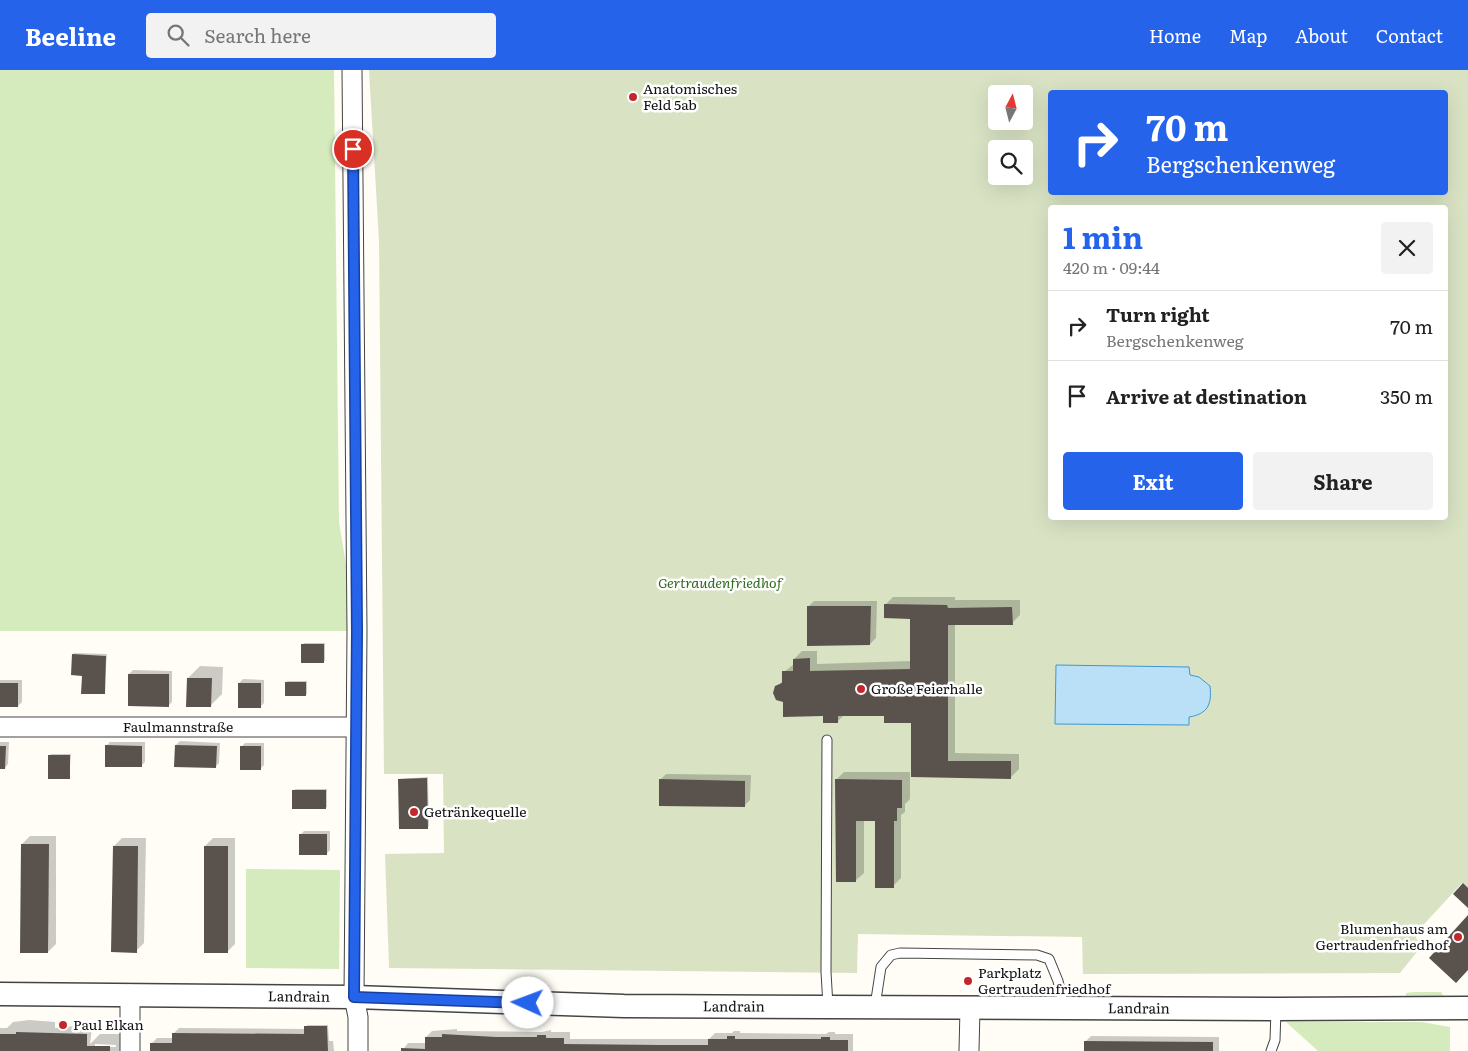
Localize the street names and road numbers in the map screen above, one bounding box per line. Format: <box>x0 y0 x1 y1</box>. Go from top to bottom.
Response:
street label: Faulmannstraße <box>123 716 233 736</box>
street label: Landrain <box>268 985 330 1006</box>
street label: Landrain <box>703 995 765 1016</box>
street label: Landrain <box>1108 997 1170 1018</box>

